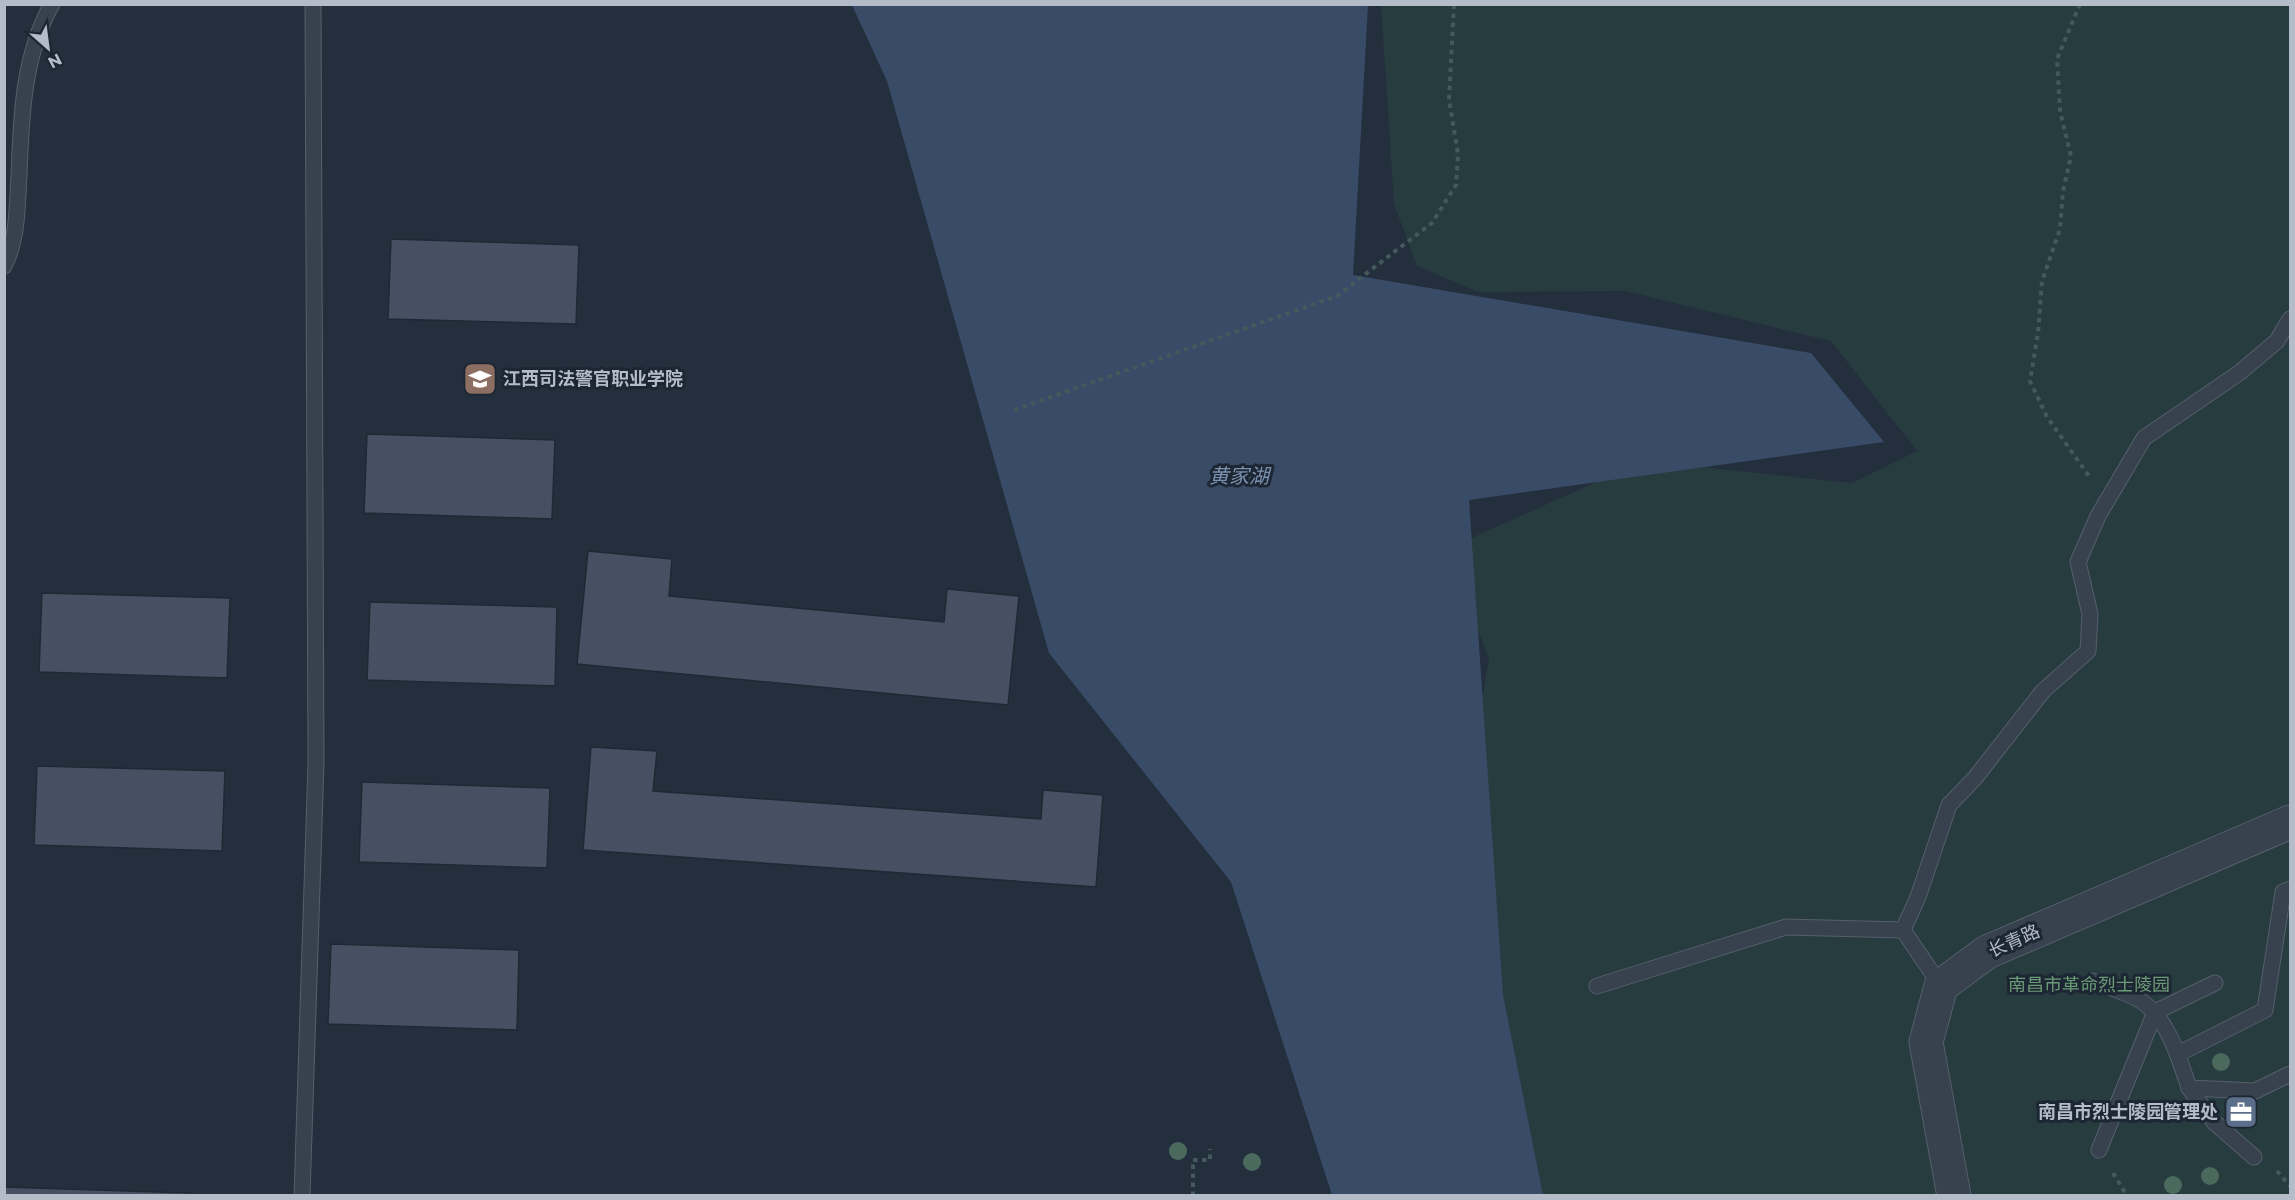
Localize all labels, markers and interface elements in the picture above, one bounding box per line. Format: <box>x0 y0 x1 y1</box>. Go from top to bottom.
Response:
north arrow <box>18 18 78 78</box>
text: N <box>45 49 65 72</box>
school or university icon: 江西司法警官职业学院 <box>462 361 498 397</box>
place label: 江西司法警官职业学院 <box>503 368 683 390</box>
water label: 黄家湖 <box>1209 464 1272 488</box>
street label: 长青路 <box>1985 920 2043 962</box>
park label: 南昌市革命烈士陵园 <box>2008 974 2170 996</box>
office icon: 南昌市烈士陵园管理处 <box>2223 1094 2259 1130</box>
place label: 南昌市烈士陵园管理处 <box>2038 1101 2218 1123</box>

